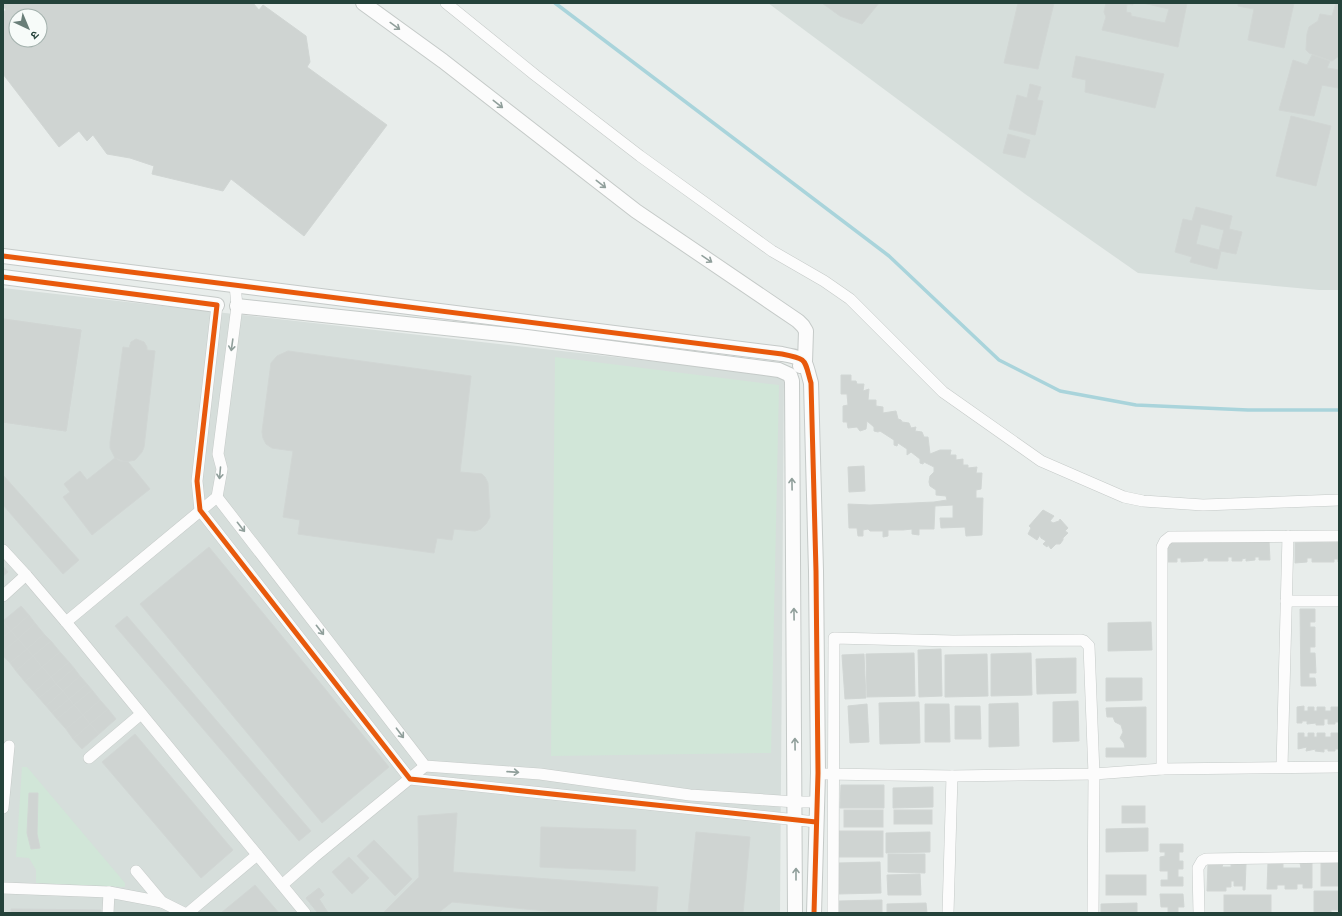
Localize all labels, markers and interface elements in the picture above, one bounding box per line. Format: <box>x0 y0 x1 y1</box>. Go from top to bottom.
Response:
north arrow <box>8 8 48 48</box>
one-way arrow <box>389 22 400 30</box>
text: उ <box>27 28 42 43</box>
one-way arrow <box>493 100 504 108</box>
one-way arrow <box>596 179 607 188</box>
one-way arrow <box>701 255 712 263</box>
one-way arrow <box>228 338 236 351</box>
one-way arrow <box>217 466 224 479</box>
one-way arrow <box>788 478 796 491</box>
one-way arrow <box>236 522 245 533</box>
one-way arrow <box>790 608 798 621</box>
one-way arrow <box>316 625 325 636</box>
one-way arrow <box>395 728 404 739</box>
one-way arrow <box>791 738 799 751</box>
one-way arrow <box>506 769 519 776</box>
one-way arrow <box>792 868 799 881</box>

